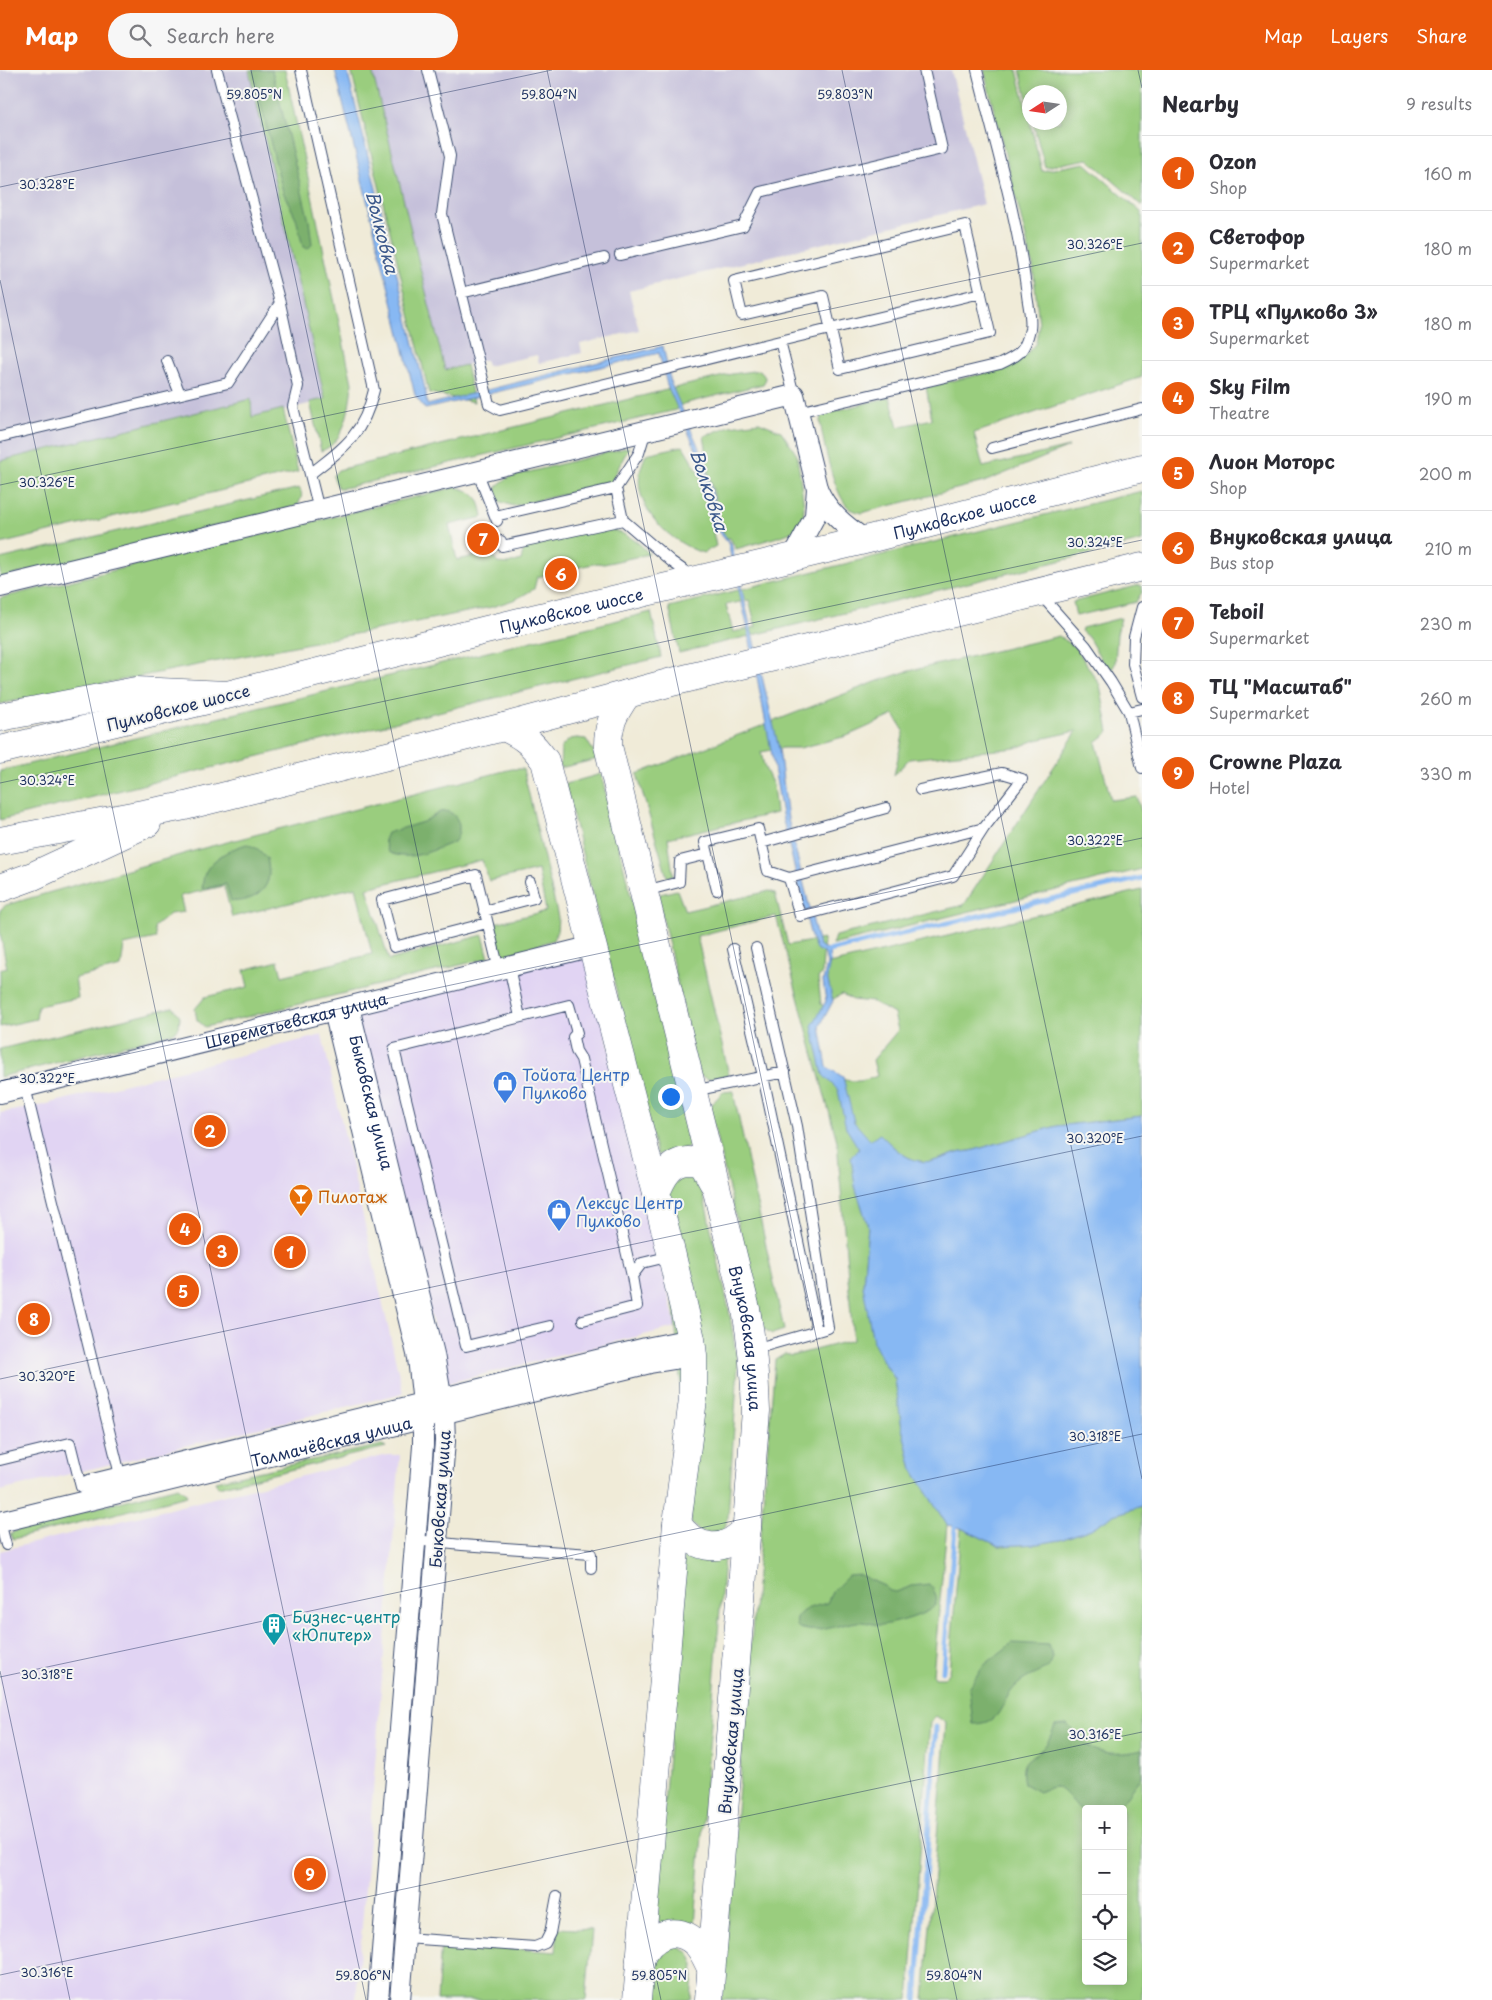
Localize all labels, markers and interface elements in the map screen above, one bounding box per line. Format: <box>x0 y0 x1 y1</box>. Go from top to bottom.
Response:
search box <box>108 13 458 58</box>
text: Map <box>25 17 78 53</box>
icon: search <box>126 21 154 49</box>
text: Search here <box>166 21 275 49</box>
text: Map <box>1264 22 1303 49</box>
text: Layers <box>1331 22 1388 49</box>
text: Share <box>1416 22 1467 49</box>
text: 59.805°N <box>226 85 282 103</box>
text: 59.804°N <box>521 85 577 103</box>
text: 59.803°N <box>817 85 873 103</box>
north arrow <box>1022 85 1067 130</box>
text: Nearby <box>1162 87 1239 119</box>
text: 9 results <box>1406 91 1472 115</box>
text: Ozon <box>1209 147 1257 175</box>
text: 1 <box>1174 161 1182 185</box>
text: 160 m <box>1424 161 1472 185</box>
text: 30.328°E <box>19 175 75 193</box>
text: Shop <box>1209 175 1247 199</box>
water label: Волковка <box>360 188 407 277</box>
text: Светофор <box>1209 222 1305 250</box>
text: 30.326°E <box>1067 235 1123 253</box>
text: 2 <box>1172 236 1184 260</box>
text: 180 m <box>1424 236 1472 260</box>
text: Supermarket <box>1209 250 1309 274</box>
text: ТРЦ «Пулково 3» <box>1209 297 1378 325</box>
text: 3 <box>1173 311 1183 335</box>
text: 180 m <box>1424 311 1472 335</box>
text: Supermarket <box>1209 325 1309 349</box>
text: Sky Film <box>1209 372 1291 400</box>
text: 4 <box>1173 386 1183 410</box>
text: 190 m <box>1424 386 1472 410</box>
text: Theatre <box>1209 400 1270 424</box>
water label: Волковка <box>684 445 736 535</box>
text: Лион Моторс <box>1209 447 1335 475</box>
text: 5 <box>1173 461 1183 485</box>
text: 200 m <box>1419 461 1472 485</box>
text: 30.326°E <box>19 473 75 491</box>
text: Shop <box>1209 475 1247 499</box>
street label: Пулковское шоссе <box>890 484 1039 544</box>
pin: 7 <box>467 520 499 558</box>
text: Внуковская улица <box>1209 522 1393 550</box>
text: 30.324°E <box>1067 533 1123 551</box>
text: 6 <box>1172 536 1184 560</box>
text: 210 m <box>1424 536 1472 560</box>
text: Bus stop <box>1209 550 1274 574</box>
pin: 6 <box>545 555 577 593</box>
street label: Пулковское шоссе <box>497 581 645 638</box>
text: Teboil <box>1209 597 1264 625</box>
text: 7 <box>1173 611 1183 635</box>
text: 230 m <box>1420 611 1472 635</box>
text: Supermarket <box>1209 625 1309 649</box>
text: ТЦ "Масштаб" <box>1209 672 1352 700</box>
street label: Пулковское шоссе <box>104 678 252 736</box>
text: 8 <box>1173 686 1183 710</box>
text: 260 m <box>1420 686 1472 710</box>
text: Supermarket <box>1209 700 1309 724</box>
text: Crowne Plaza <box>1209 747 1342 775</box>
text: 9 <box>1173 761 1183 785</box>
text: 330 m <box>1419 761 1472 785</box>
text: 30.324°E <box>19 771 75 789</box>
text: Hotel <box>1209 775 1250 799</box>
text: 30.322°E <box>1067 831 1123 849</box>
street label: Шереметьевская улица <box>202 985 390 1054</box>
street label: Быковская улица <box>344 1032 400 1172</box>
place label: Тойота Центр Пулково <box>522 1062 630 1104</box>
text: 30.322°E <box>19 1069 75 1087</box>
shop icon: Тойота Центр Пулково <box>492 1070 518 1104</box>
your location <box>658 1084 684 1110</box>
pin: 2 <box>194 1112 226 1150</box>
text: 30.320°E <box>1066 1129 1124 1147</box>
bar icon: Пилотаж <box>288 1183 314 1217</box>
place label: Пилотаж <box>318 1184 387 1208</box>
place label: Лексус Центр Пулково <box>576 1190 683 1232</box>
shop icon: Лексус Центр Пулково <box>546 1198 572 1232</box>
pin: 4 <box>169 1210 201 1248</box>
pin: 3 <box>206 1232 238 1270</box>
pin: 1 <box>274 1233 306 1271</box>
street label: Внуковская улица <box>724 1263 768 1411</box>
pin: 5 <box>167 1272 199 1310</box>
pin: 8 <box>18 1300 50 1338</box>
text: 30.320°E <box>18 1367 76 1385</box>
street label: Толмачёвская улица <box>248 1410 414 1472</box>
text: 30.318°E <box>1069 1427 1121 1445</box>
street label: Быковская улица <box>422 1429 456 1569</box>
place label: Бизнес-центр «Юпитер» <box>292 1604 400 1646</box>
building icon: Бизнес-центр «Юпитер» <box>261 1612 287 1646</box>
text: 30.318°E <box>21 1665 73 1683</box>
street label: Внуковская улица <box>712 1667 748 1815</box>
text: 30.316°E <box>1068 1725 1122 1743</box>
map controls <box>1082 1805 1127 1985</box>
button: + <box>1082 1805 1127 1850</box>
button: − <box>1082 1850 1127 1895</box>
pin: 9 <box>294 1855 326 1893</box>
button: locate <box>1082 1895 1127 1940</box>
button: layers <box>1082 1940 1127 1985</box>
text: 30.316°E <box>20 1963 74 1981</box>
text: 59.806°N <box>335 1966 391 1984</box>
text: 59.805°N <box>631 1966 687 1984</box>
text: 59.804°N <box>926 1966 982 1984</box>

